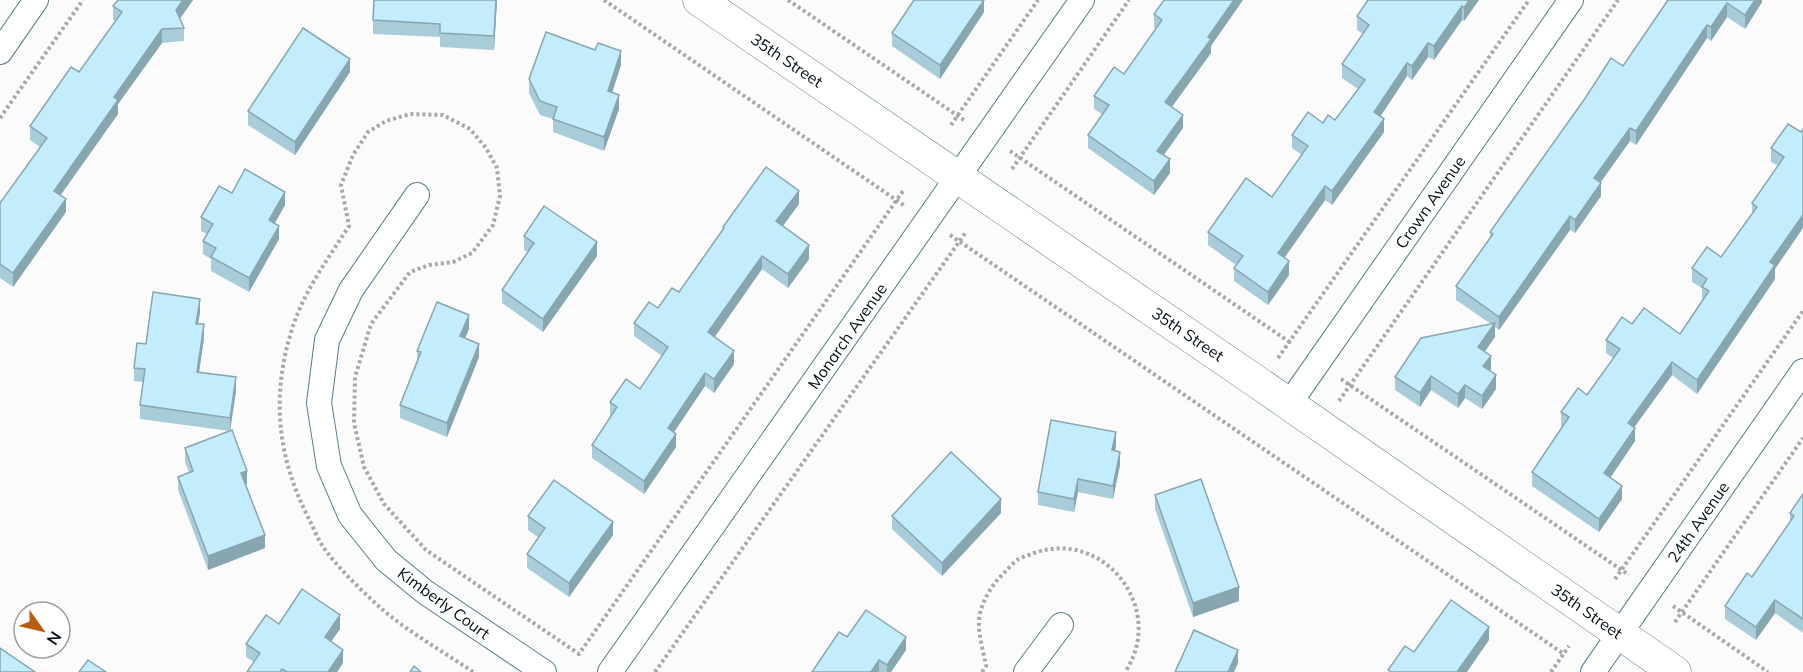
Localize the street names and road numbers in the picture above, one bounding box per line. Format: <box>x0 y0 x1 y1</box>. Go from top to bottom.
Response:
street label: 35th Street <box>747 29 827 92</box>
street label: Crown Avenue <box>1391 152 1469 252</box>
street label: Monarch Avenue <box>803 279 891 393</box>
street label: 35th Street <box>1148 303 1228 366</box>
street label: 24th Avenue <box>1663 478 1733 566</box>
street label: Kimberly Court <box>394 563 494 643</box>
street label: 35th Street <box>1547 579 1627 643</box>

